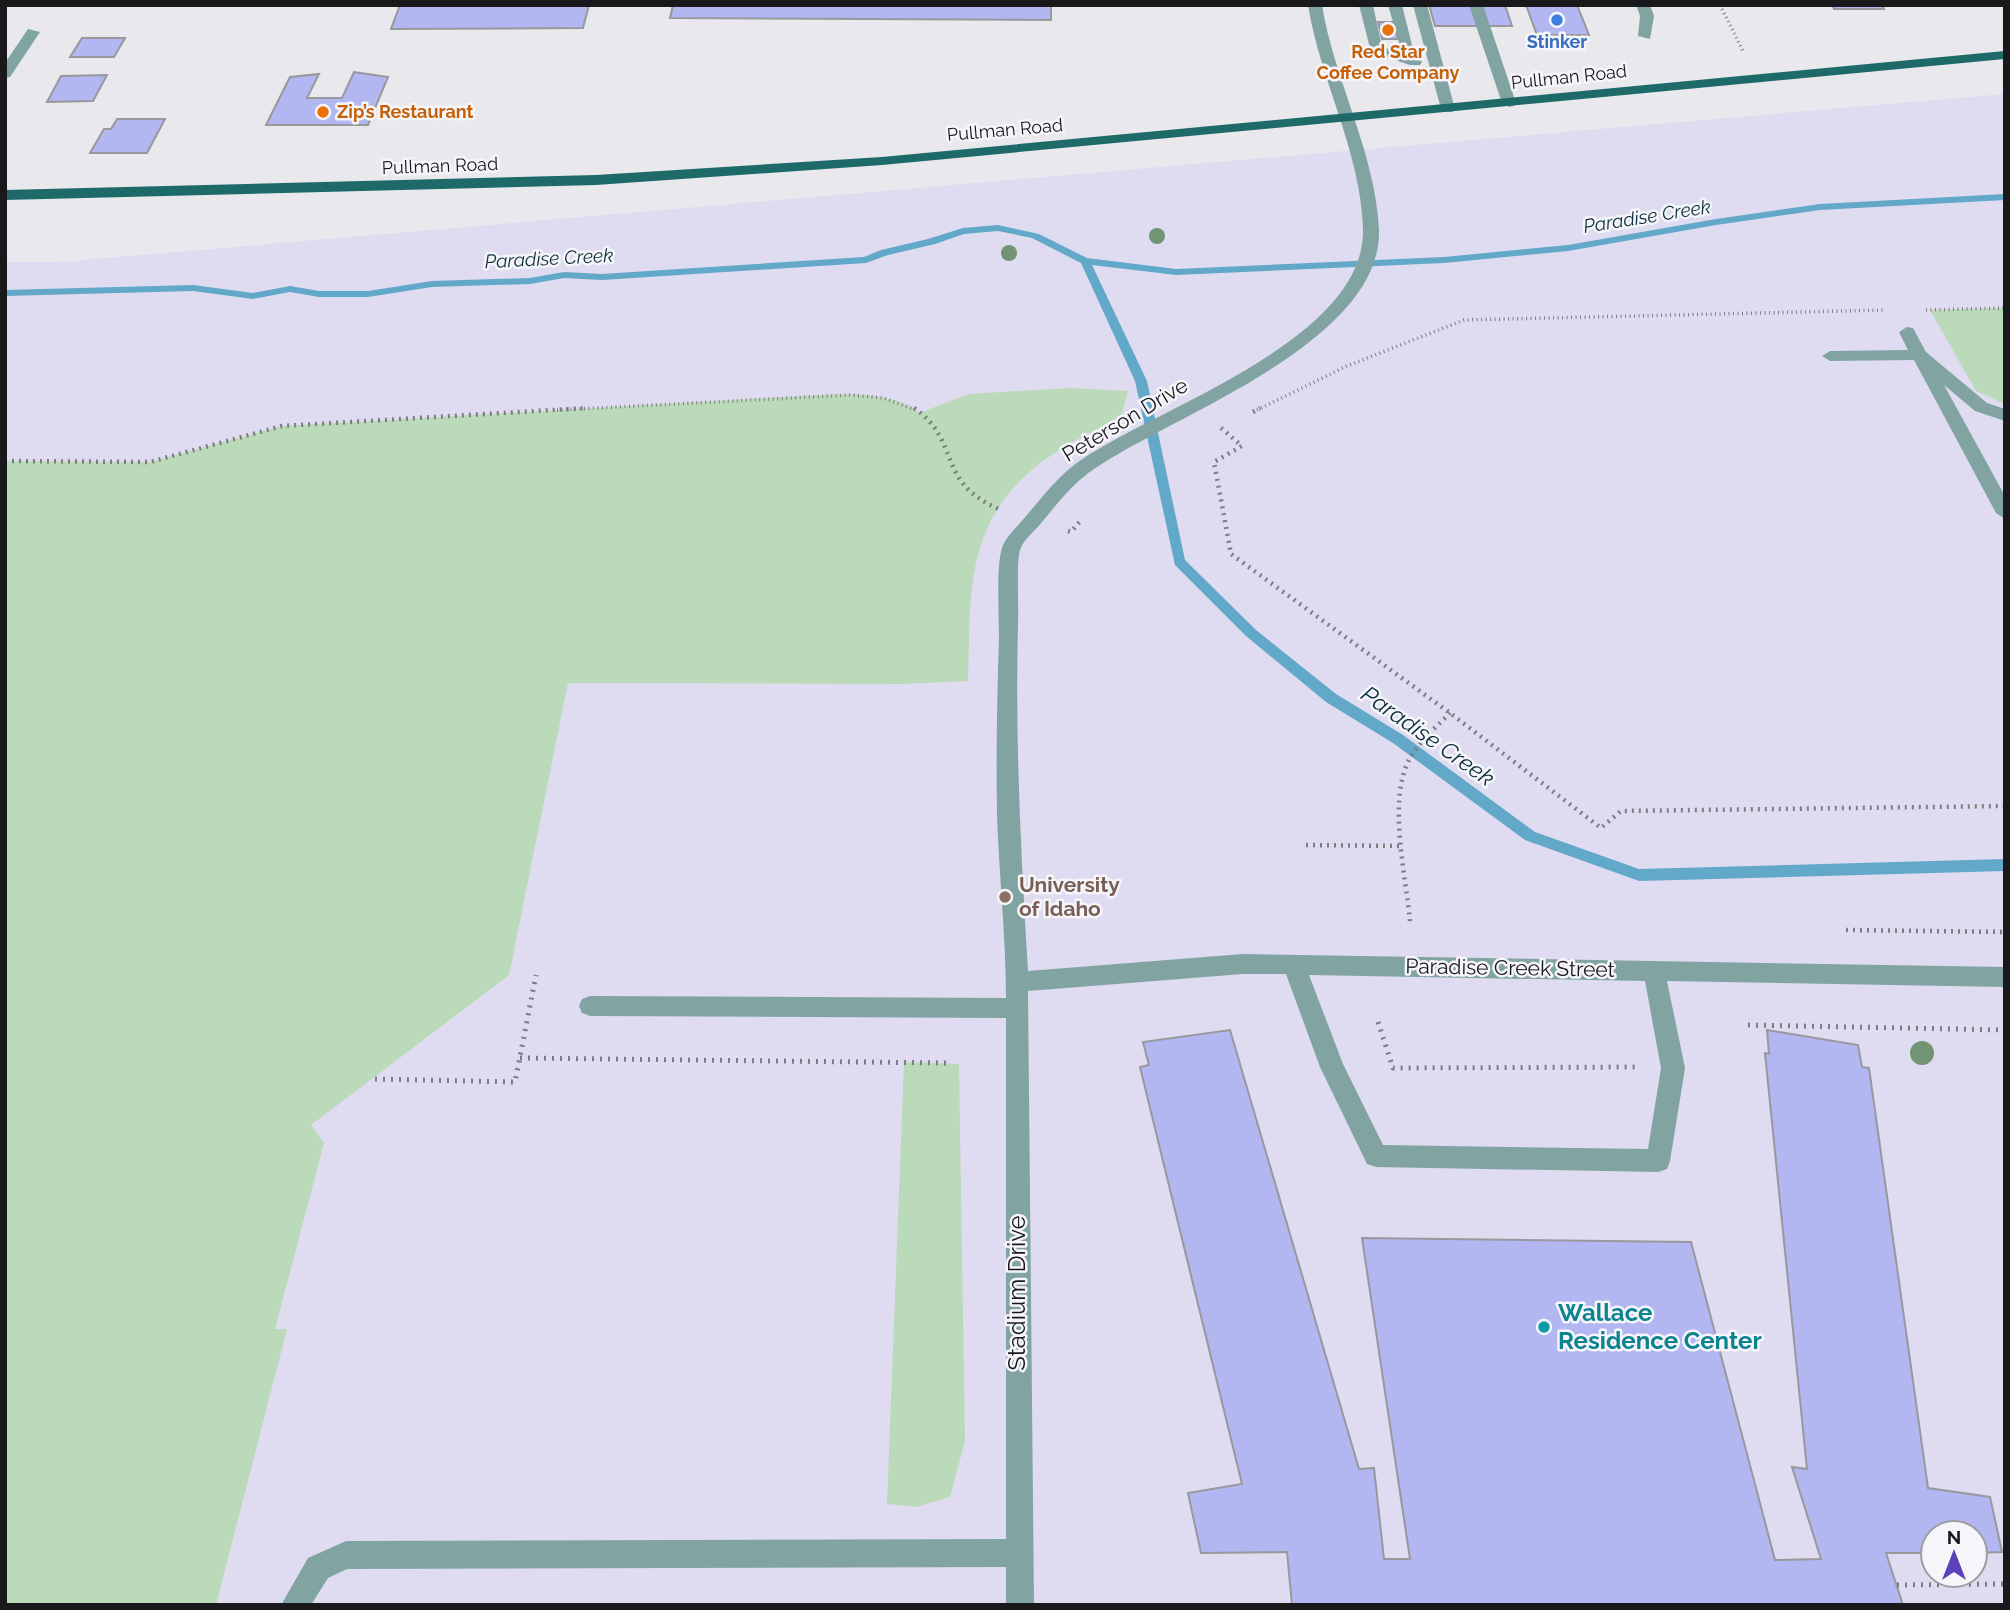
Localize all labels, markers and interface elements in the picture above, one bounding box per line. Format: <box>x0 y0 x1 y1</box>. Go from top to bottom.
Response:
marker: Stinker <box>1549 12 1565 28</box>
marker: Red Star Coffee Company <box>1380 22 1396 38</box>
place label: Stinker <box>1527 31 1587 52</box>
place label: Red Star Coffee Company <box>1317 41 1459 83</box>
street label: Pullman Road <box>1510 60 1628 93</box>
place label: Zip’s Restaurant <box>337 101 474 122</box>
marker: Zip’s Restaurant <box>315 104 331 120</box>
street label: Pullman Road <box>946 114 1064 145</box>
street label: Pullman Road <box>382 153 498 178</box>
water label: Paradise Creek <box>1582 195 1712 237</box>
water label: Paradise Creek <box>484 244 614 272</box>
street label: Peterson Drive <box>1057 372 1192 467</box>
water label: Paradise Creek <box>1357 680 1500 791</box>
place label: University of Idaho <box>1019 872 1120 921</box>
marker: University of Idaho <box>997 889 1013 905</box>
street label: Paradise Creek Street <box>1405 953 1615 982</box>
street label: Stadium Drive <box>1002 1215 1031 1371</box>
place label: Wallace Residence Center <box>1558 1298 1762 1355</box>
marker: Wallace Residence Center <box>1536 1319 1552 1335</box>
north arrow <box>1919 1519 1989 1589</box>
text: N <box>1947 1526 1961 1548</box>

